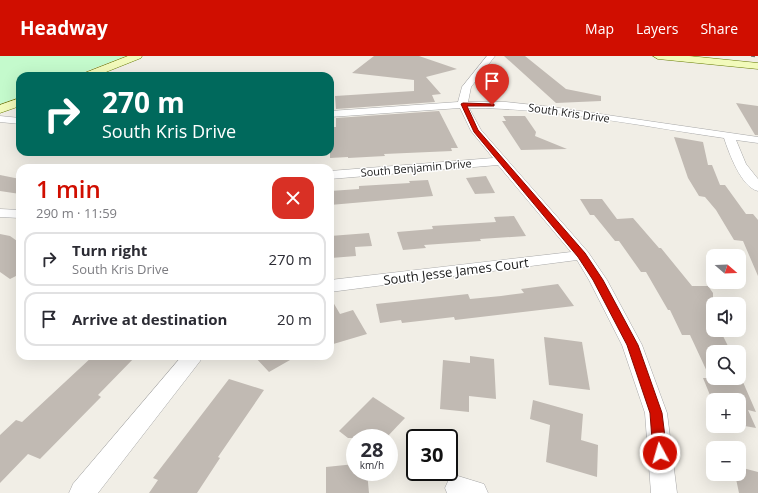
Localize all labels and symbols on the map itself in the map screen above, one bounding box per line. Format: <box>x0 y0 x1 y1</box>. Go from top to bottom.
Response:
pin <box>475 64 509 105</box>
street label: South Kris Drive <box>527 99 611 126</box>
street label: South Benjamin Drive <box>360 155 472 180</box>
north arrow <box>706 249 746 289</box>
street label: South Jesse James Court <box>382 253 530 289</box>
speed limit sign: 30 <box>406 429 458 481</box>
position arrow <box>639 432 681 474</box>

